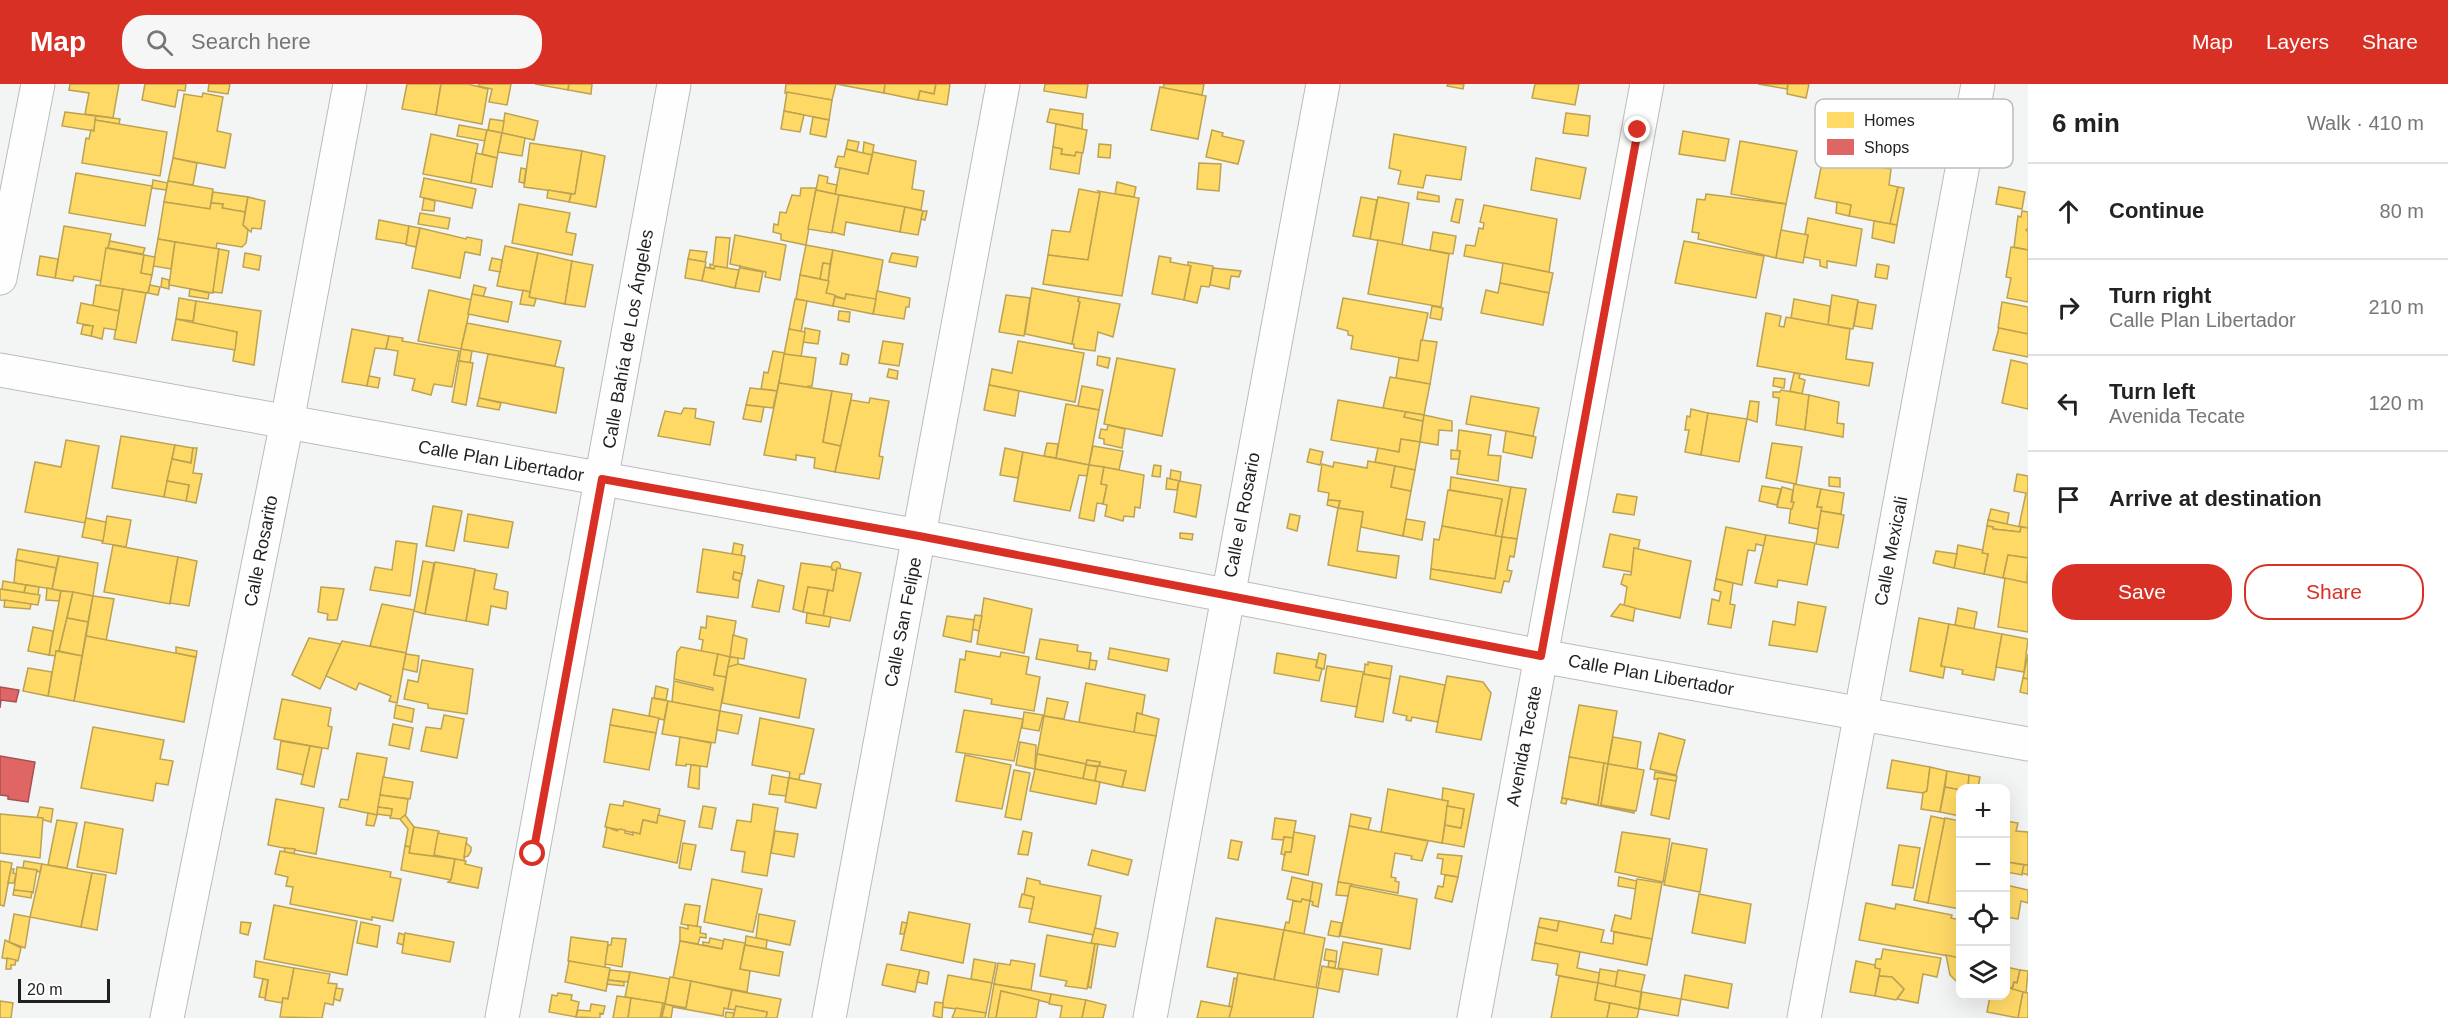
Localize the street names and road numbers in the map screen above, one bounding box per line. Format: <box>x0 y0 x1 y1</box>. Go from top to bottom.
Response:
street label: Calle Bahía de Los Ángeles <box>599 228 657 450</box>
street label: Calle Plan Libertador <box>416 437 586 485</box>
street label: Calle el Rosario <box>1220 451 1264 579</box>
street label: Calle Rosarito <box>240 494 282 608</box>
street label: Calle Mexicali <box>1871 495 1911 607</box>
street label: Calle San Felipe <box>881 555 925 689</box>
street label: Calle Plan Libertador <box>1566 651 1736 699</box>
street label: Avenida Tecate <box>1503 684 1545 808</box>

